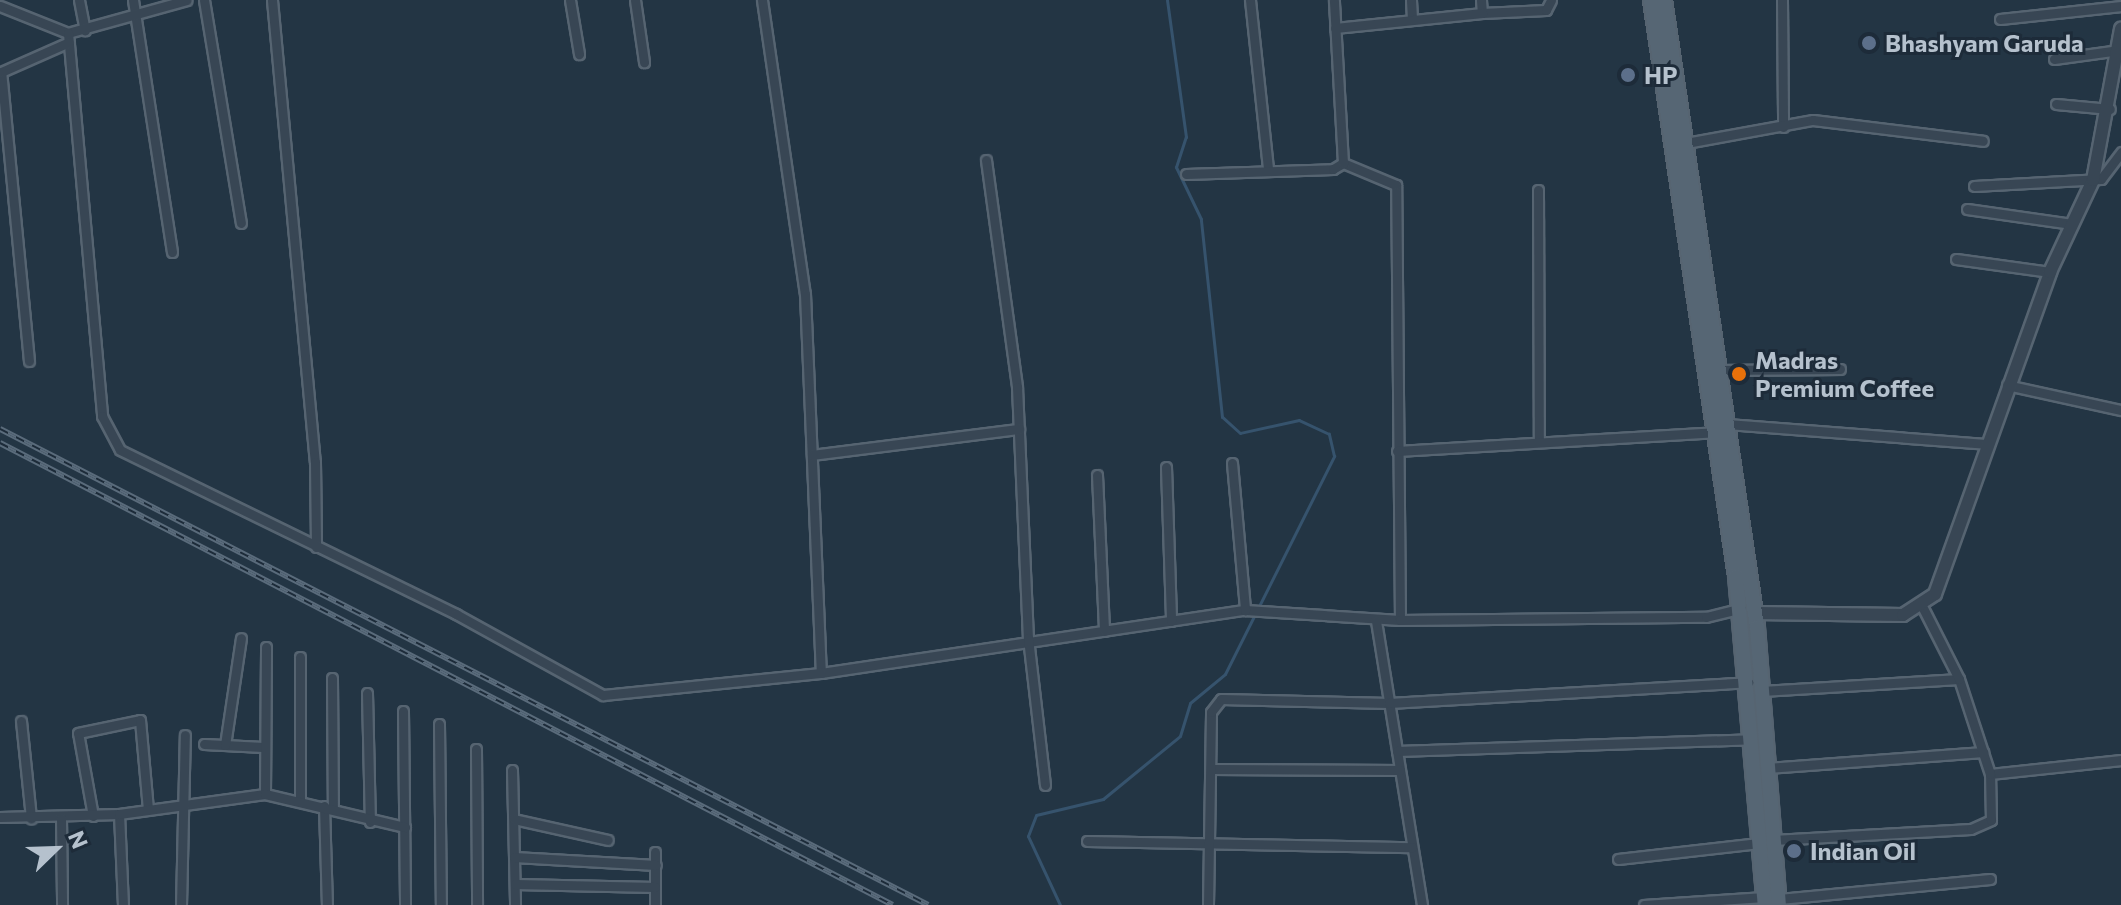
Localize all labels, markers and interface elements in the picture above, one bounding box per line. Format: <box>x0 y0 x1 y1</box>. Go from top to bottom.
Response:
place label: Bhashyam Garuda <box>1885 29 2084 57</box>
marker: Bhashyam Garuda <box>1860 34 1878 52</box>
place label: HP <box>1644 61 1678 89</box>
marker: HP <box>1619 66 1637 84</box>
place label: Madras Premium Coffee <box>1755 346 1934 402</box>
marker: Madras Premium Coffee <box>1730 365 1748 383</box>
north arrow <box>16 809 96 889</box>
text: N <box>63 827 94 852</box>
place label: Indian Oil <box>1810 837 1916 865</box>
marker: Indian Oil <box>1785 842 1803 860</box>

